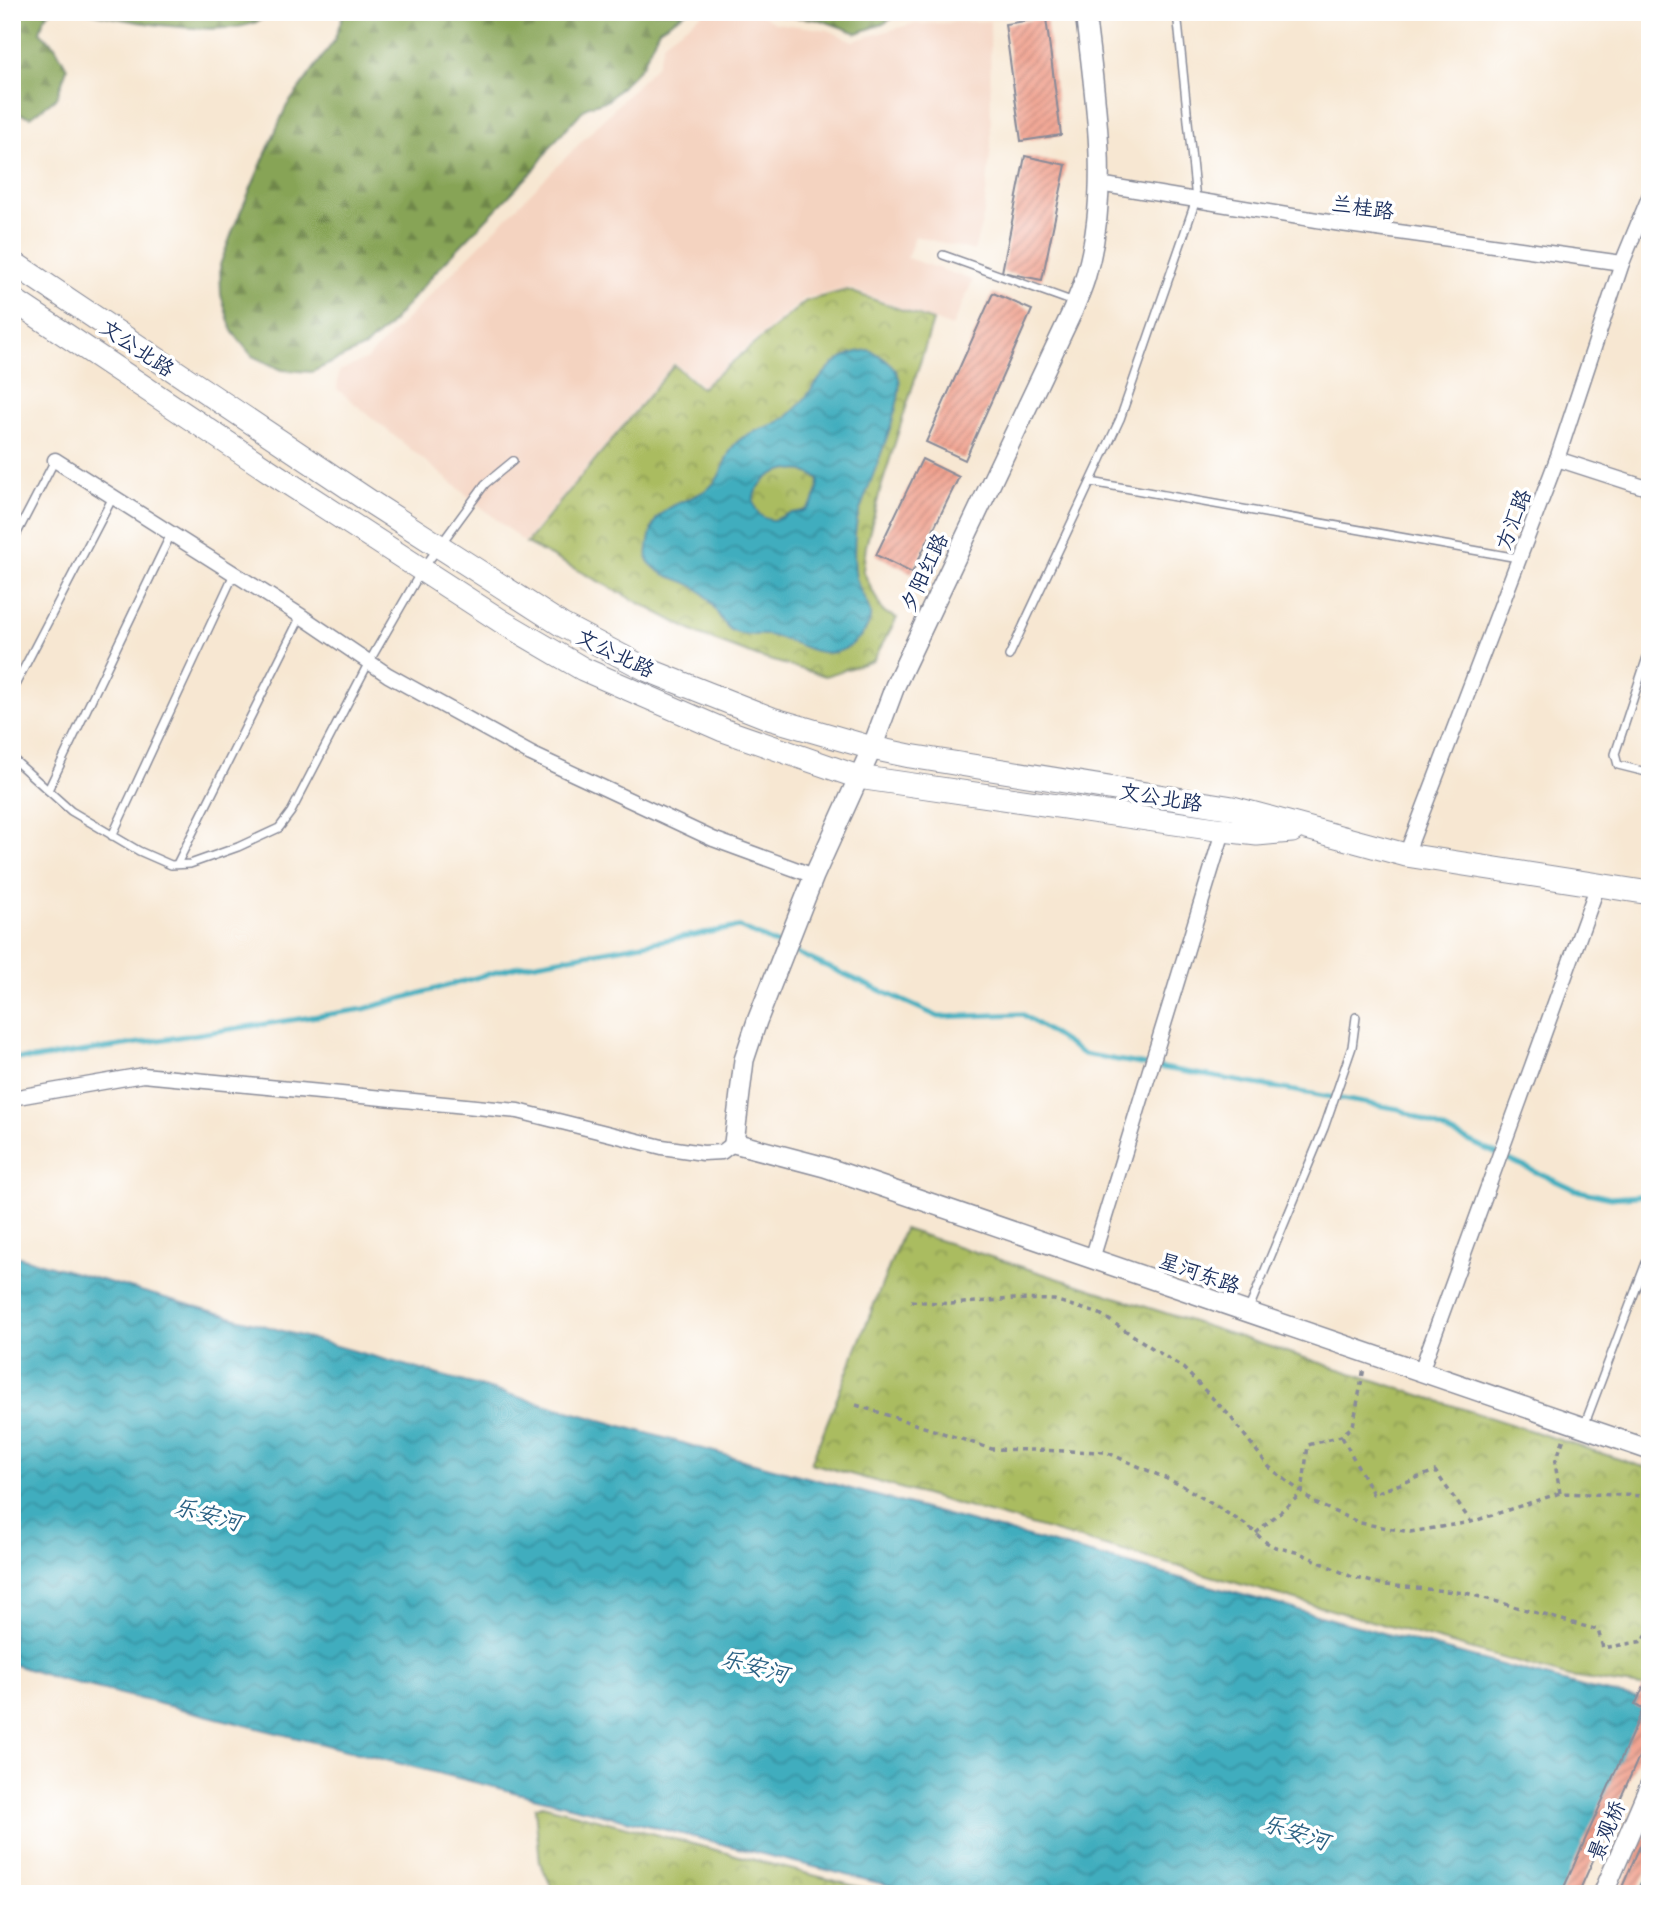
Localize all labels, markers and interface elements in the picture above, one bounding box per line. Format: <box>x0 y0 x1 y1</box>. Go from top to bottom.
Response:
street label: 兰桂路 <box>1330 188 1396 224</box>
street label: 文公北路 <box>96 312 180 382</box>
street label: 方汇路 <box>1488 485 1536 553</box>
street label: 夕阳红路 <box>893 528 953 616</box>
street label: 文公北路 <box>572 621 660 683</box>
street label: 文公北路 <box>1117 776 1205 816</box>
street label: 星河东路 <box>1156 1246 1244 1298</box>
water label: 乐安河 <box>171 1490 249 1537</box>
water label: 乐安河 <box>718 1642 796 1689</box>
street label: 景观桥 <box>1580 1796 1630 1864</box>
water label: 乐安河 <box>1259 1806 1337 1857</box>

